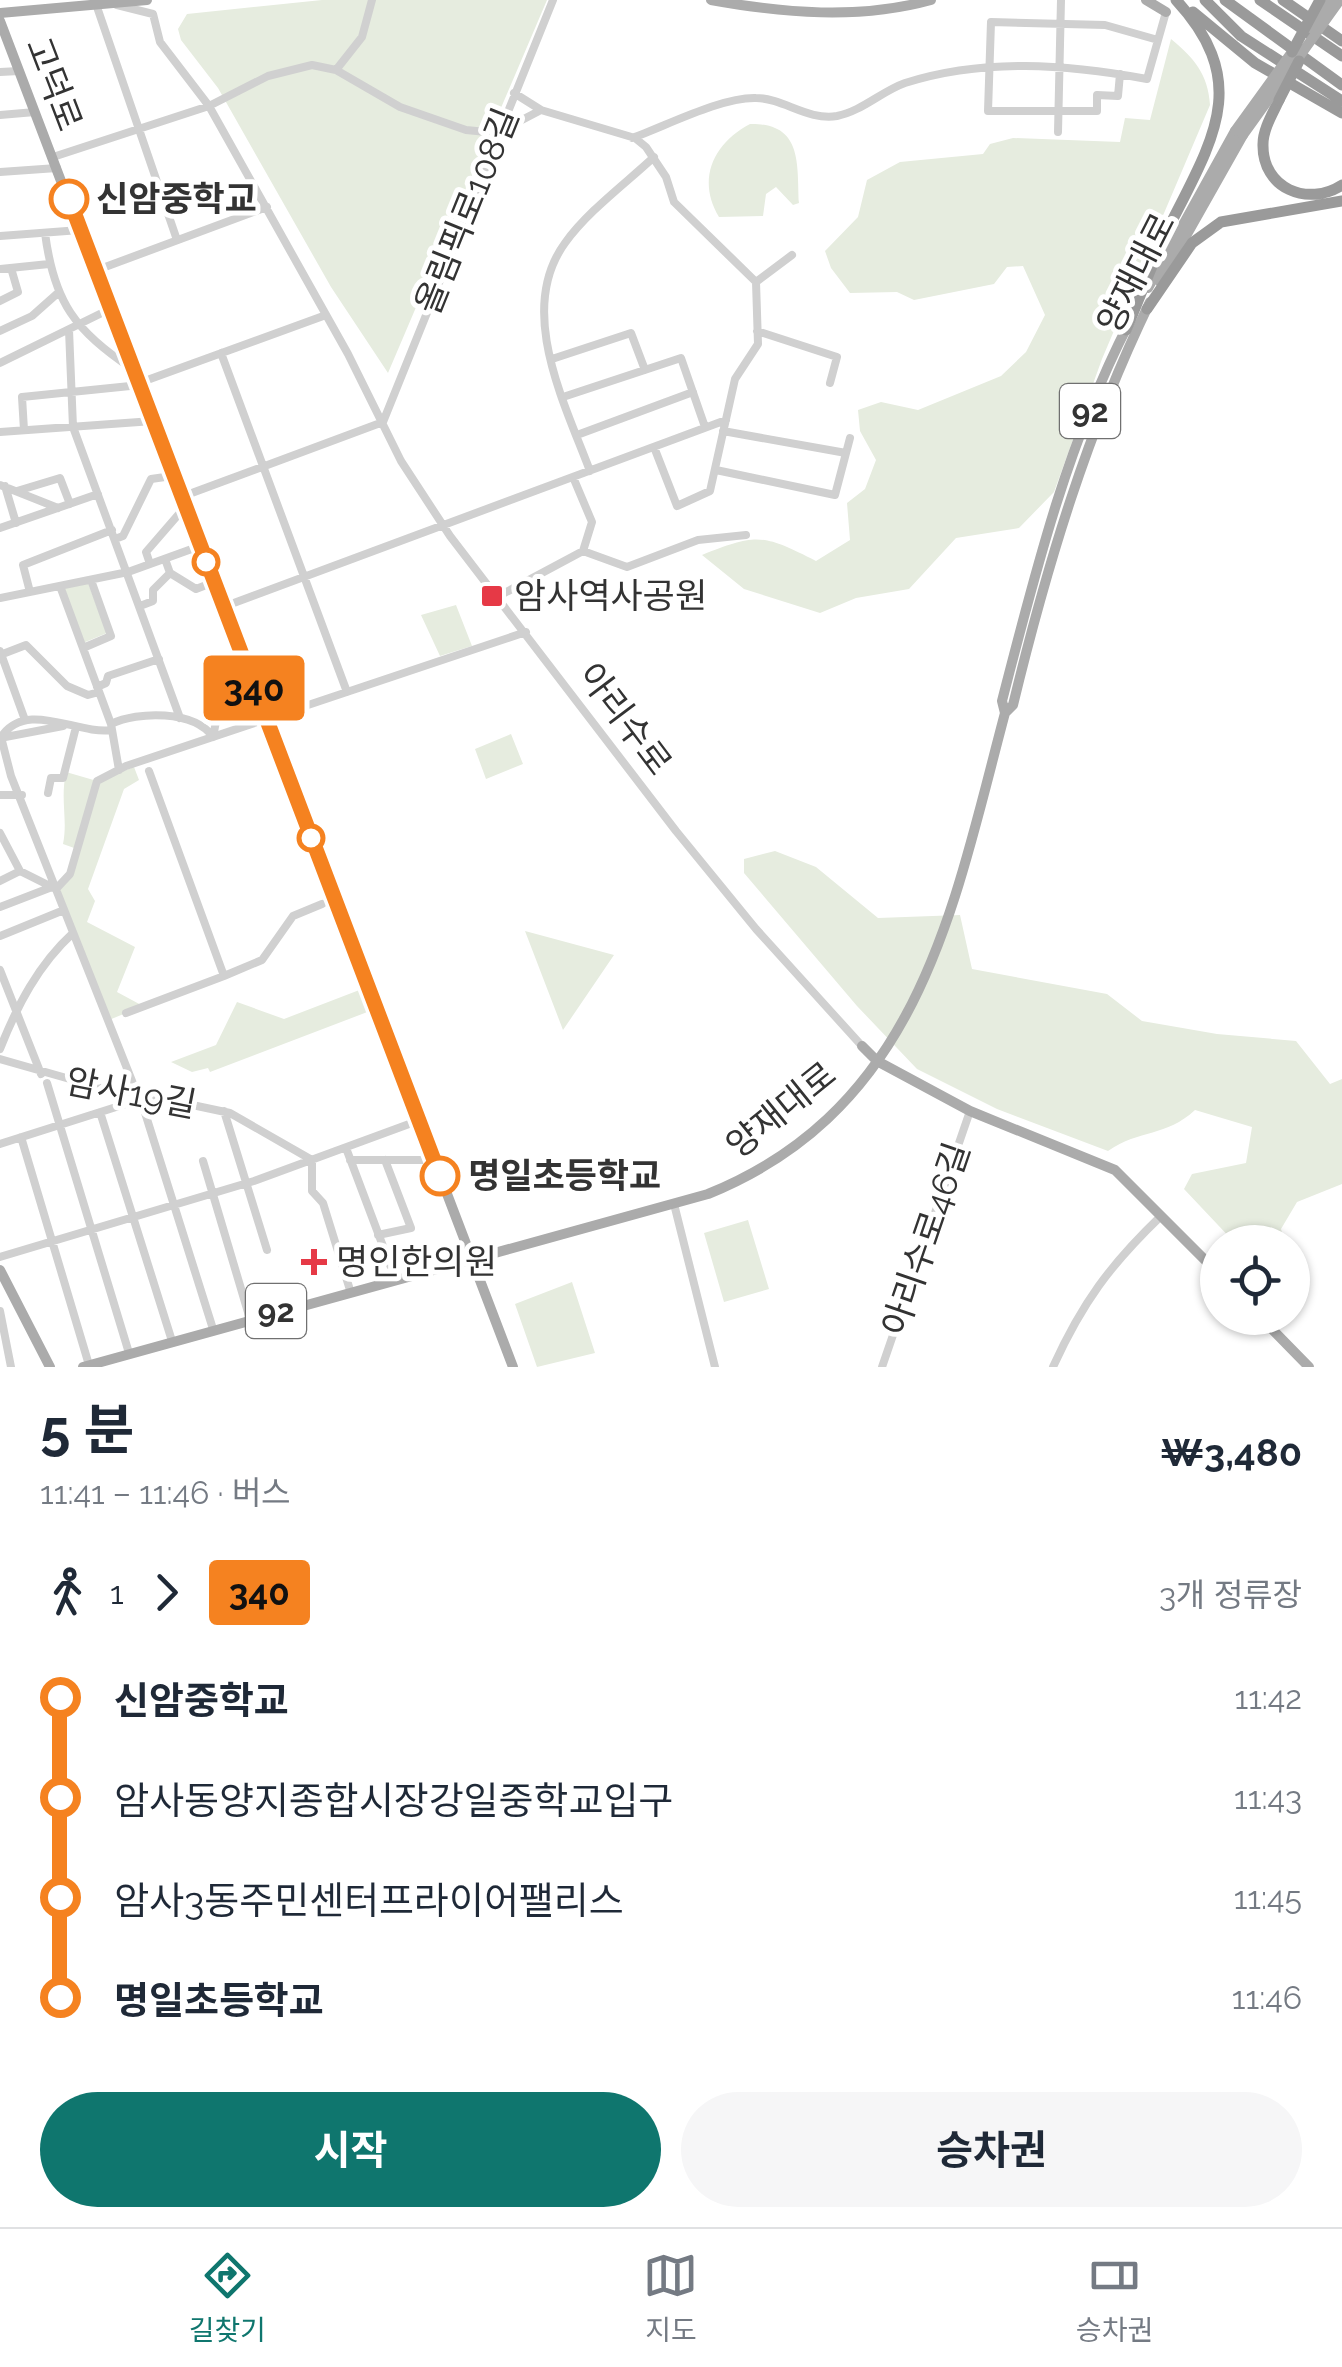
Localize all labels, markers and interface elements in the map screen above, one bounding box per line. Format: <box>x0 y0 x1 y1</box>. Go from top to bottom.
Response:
street label: 고덕로 <box>18 31 91 136</box>
street label: 올림픽로108길 <box>407 102 526 320</box>
place label: 신암중학교 <box>96 178 257 219</box>
marker: 신암중학교 <box>50 180 88 218</box>
street label: 양재대로 <box>1088 206 1183 339</box>
road number: 92 <box>1060 384 1120 438</box>
unlabelled marker <box>193 549 219 575</box>
place label: 암사역사공원 <box>514 575 707 616</box>
marker: 암사역사공원 <box>479 583 505 609</box>
street label: 아리수로 <box>570 655 681 782</box>
line badge: 340 <box>196 656 312 720</box>
text: 340 <box>223 668 285 709</box>
unlabelled marker <box>298 825 324 851</box>
street label: 양재대로 <box>718 1053 844 1166</box>
street label: 암사19길 <box>62 1060 200 1125</box>
street label: 아리수로46길 <box>873 1137 978 1341</box>
place label: 명일초등학교 <box>468 1155 661 1196</box>
marker: 명일초등학교 <box>421 1157 459 1195</box>
map controls <box>1200 1225 1310 1335</box>
button: locate <box>1200 1225 1310 1335</box>
place label: 명인한의원 <box>336 1241 497 1282</box>
marker: 명인한의원 <box>301 1249 327 1275</box>
road number: 92 <box>246 1284 306 1338</box>
text: 5 분 <box>40 1397 134 1462</box>
text: ₩3,480 <box>1160 1430 1302 1475</box>
text: 11:41 – 11:46 · 버스 <box>40 1474 291 1511</box>
icon: walk <box>40 1565 95 1620</box>
icon: forward <box>139 1565 194 1620</box>
text: 340 <box>229 1572 290 1613</box>
text: 1 <box>110 1574 124 1611</box>
text: 3개 정류장 <box>1159 1576 1302 1613</box>
text: 신암중학교 <box>114 1678 289 1723</box>
text: 11:42 <box>1234 1679 1302 1716</box>
text: 암사동양지종합시장강일중학교입구 <box>114 1778 673 1823</box>
text: 11:43 <box>1234 1779 1302 1816</box>
text: 암사3동주민센터프라이어팰리스 <box>114 1878 624 1923</box>
text: 11:45 <box>1234 1879 1302 1916</box>
text: 명일초등학교 <box>114 1978 324 2023</box>
text: 11:46 <box>1232 1979 1302 2016</box>
button: 시작 <box>40 2092 661 2207</box>
button: 승차권 <box>681 2092 1302 2207</box>
tab: 길찾기 <box>189 2248 266 2348</box>
tab: 지도 <box>643 2248 698 2348</box>
tab: 승차권 <box>1076 2248 1153 2348</box>

